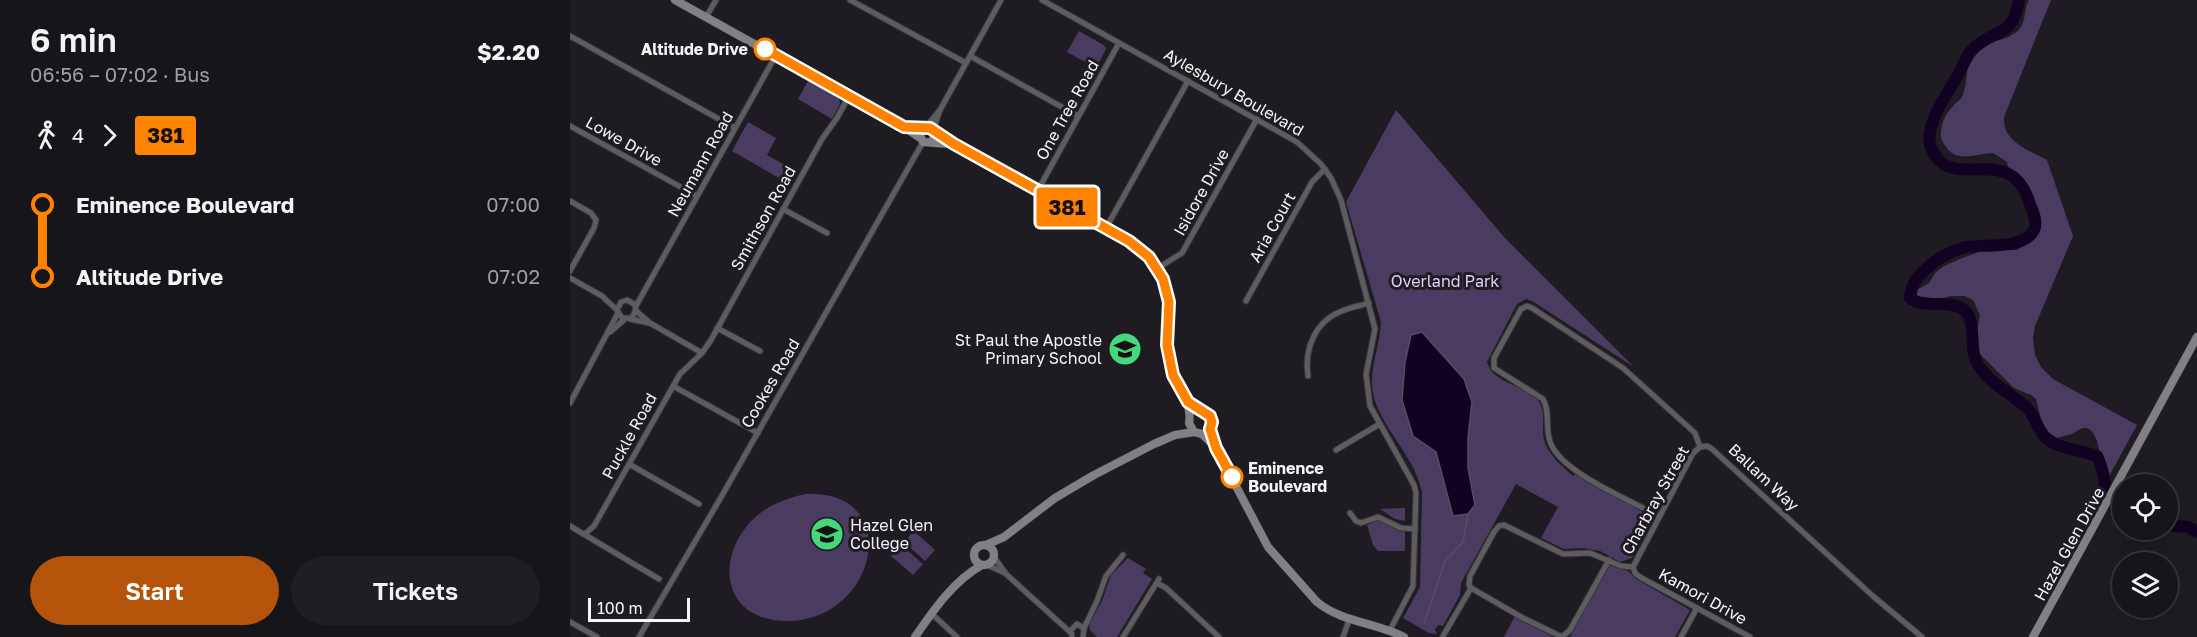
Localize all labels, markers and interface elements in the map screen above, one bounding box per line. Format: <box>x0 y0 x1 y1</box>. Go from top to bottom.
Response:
text: 6 min <box>30 20 117 59</box>
text: $2.20 <box>477 38 540 65</box>
marker: Altitude Drive <box>754 38 776 60</box>
place label: Altitude Drive <box>641 39 748 59</box>
street label: Aylesbury Boulevard <box>1161 44 1307 140</box>
street label: One Tree Road <box>1031 56 1103 164</box>
text: 06:56 – 07:02 · Bus <box>30 62 210 86</box>
street label: Neumann Road <box>663 108 737 220</box>
street label: Lowe Drive <box>582 112 666 170</box>
icon: walk <box>30 119 63 152</box>
icon: forward <box>93 119 126 152</box>
text: 381 <box>147 122 184 148</box>
text: 4 <box>72 123 84 147</box>
street label: Isidore Drive <box>1169 145 1233 239</box>
street label: Smithson Road <box>726 162 800 274</box>
line badge: 381 <box>1032 188 1102 226</box>
street label: Aria Court <box>1244 188 1300 266</box>
text: Eminence Boulevard <box>76 191 294 218</box>
text: 07:00 <box>486 192 540 216</box>
text: 381 <box>1048 194 1086 220</box>
text: Altitude Drive <box>76 263 223 290</box>
text: 07:02 <box>487 264 540 288</box>
park label: Overland Park <box>1391 271 1499 291</box>
place label: St Paul the Apostle Primary School <box>955 330 1102 368</box>
school or university icon: St Paul the Apostle Primary School <box>1107 331 1143 367</box>
street label: Cookes Road <box>736 335 804 431</box>
street label: Puckle Road <box>597 389 661 483</box>
street label: Ballam Way <box>1724 439 1804 515</box>
street label: Charbray Street <box>1617 442 1693 558</box>
place label: Eminence Boulevard <box>1248 458 1327 496</box>
marker: Eminence Boulevard <box>1221 466 1243 488</box>
map controls <box>2112 474 2178 618</box>
button: locate <box>2112 474 2178 540</box>
street label: Hazel Glen Drive <box>2030 484 2108 604</box>
place label: Hazel Glen College <box>850 515 933 553</box>
school or university icon: Hazel Glen College <box>809 516 845 552</box>
button: layers <box>2112 552 2178 618</box>
button: Start <box>30 556 279 625</box>
button: Tickets <box>291 556 540 625</box>
street label: Kamori Drive <box>1655 564 1751 628</box>
scale bar <box>588 595 690 622</box>
text: 100 m <box>597 598 643 618</box>

